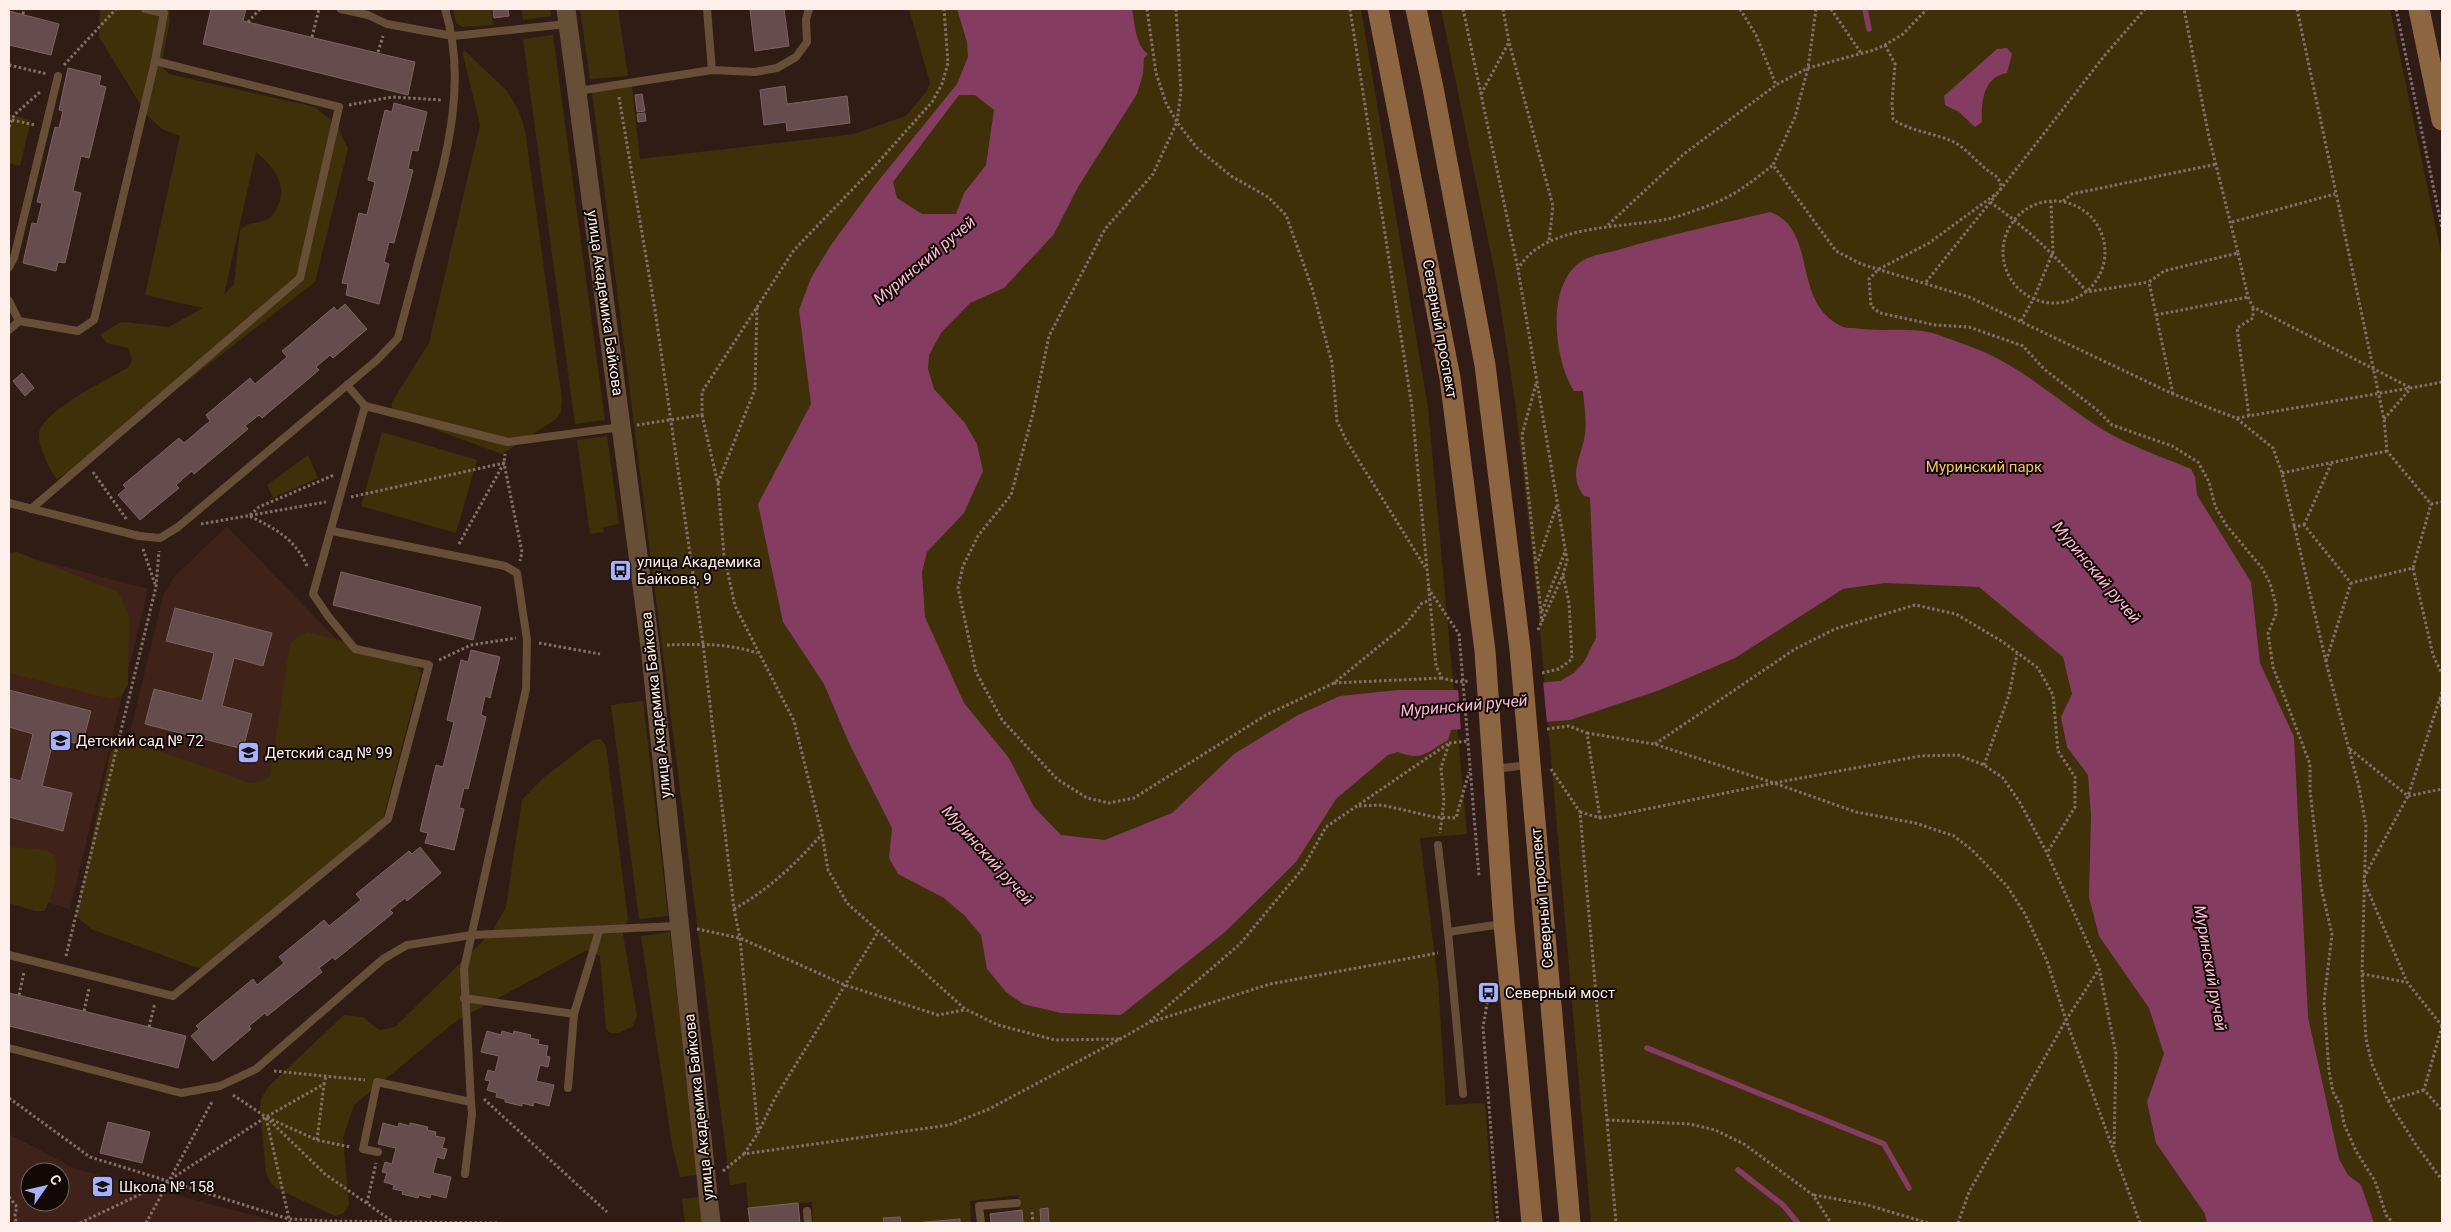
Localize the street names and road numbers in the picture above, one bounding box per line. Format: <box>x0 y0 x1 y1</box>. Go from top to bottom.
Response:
street label: улица Академика Байкова <box>583 209 627 397</box>
street label: Северный проспект <box>1419 258 1461 400</box>
street label: улица Академика Байкова <box>637 611 675 799</box>
street label: Северный проспект <box>1527 827 1557 969</box>
street label: улица Академика Байкова <box>680 1013 718 1201</box>

